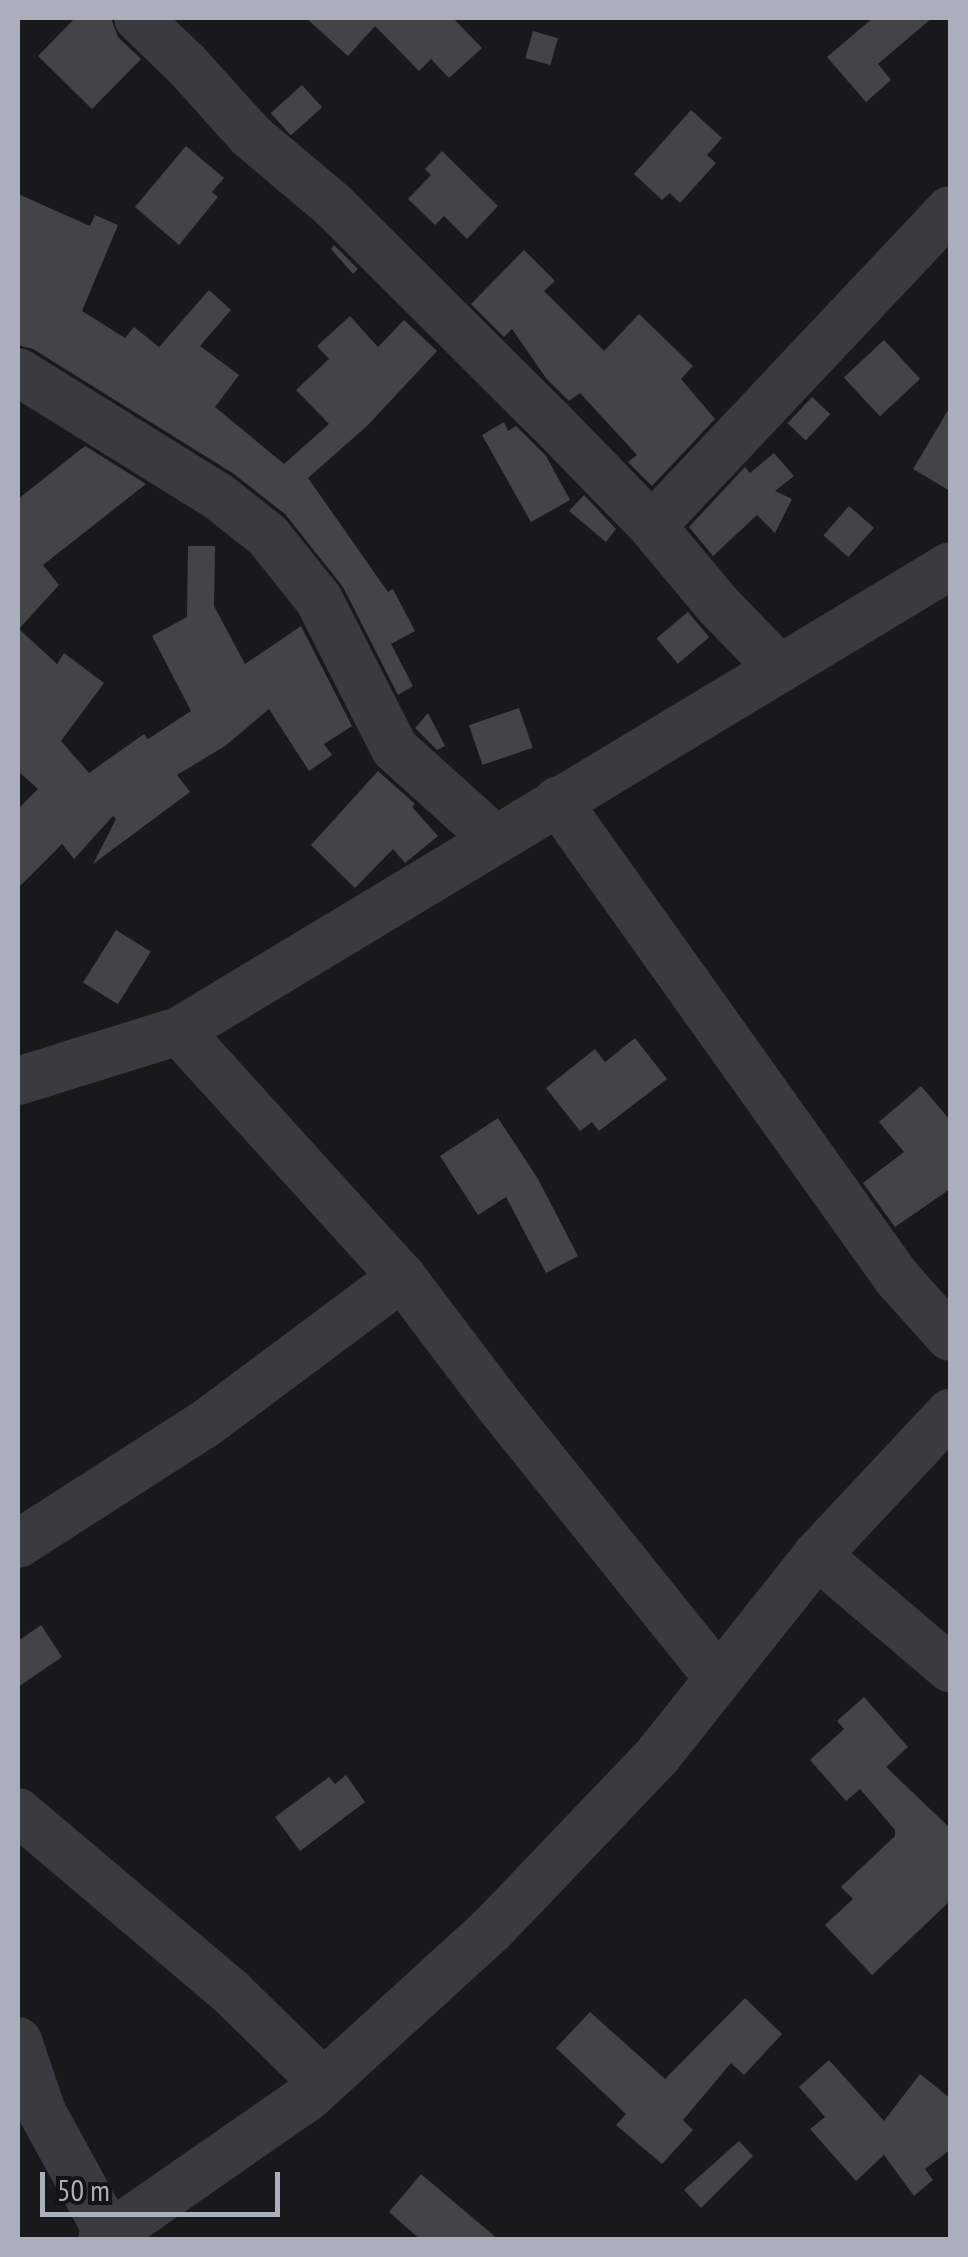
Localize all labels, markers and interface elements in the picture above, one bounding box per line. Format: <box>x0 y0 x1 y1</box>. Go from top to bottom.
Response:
scale bar <box>45 2152 285 2214</box>
text: 50 m <box>57 2170 110 2209</box>

